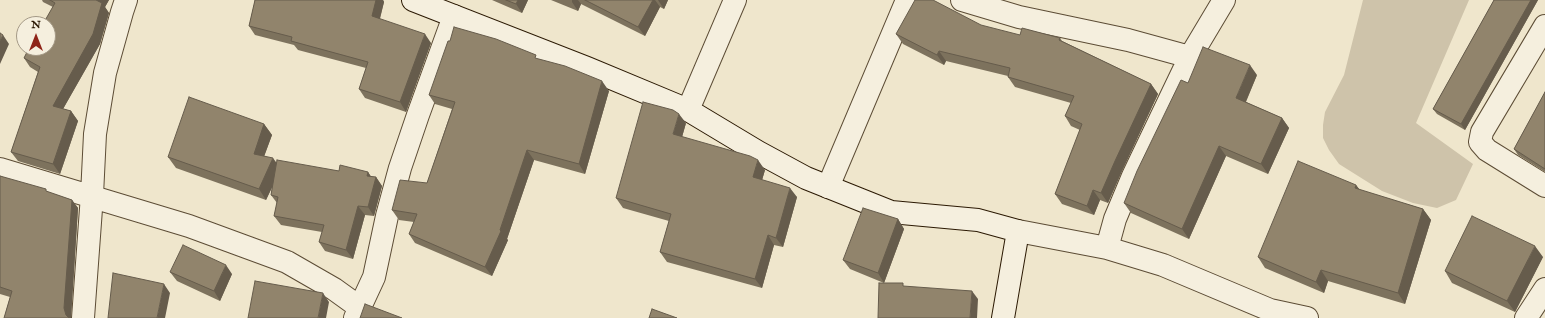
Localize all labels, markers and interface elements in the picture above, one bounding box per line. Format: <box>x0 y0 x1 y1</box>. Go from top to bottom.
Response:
north arrow <box>16 16 56 56</box>
text: N <box>31 18 41 32</box>

